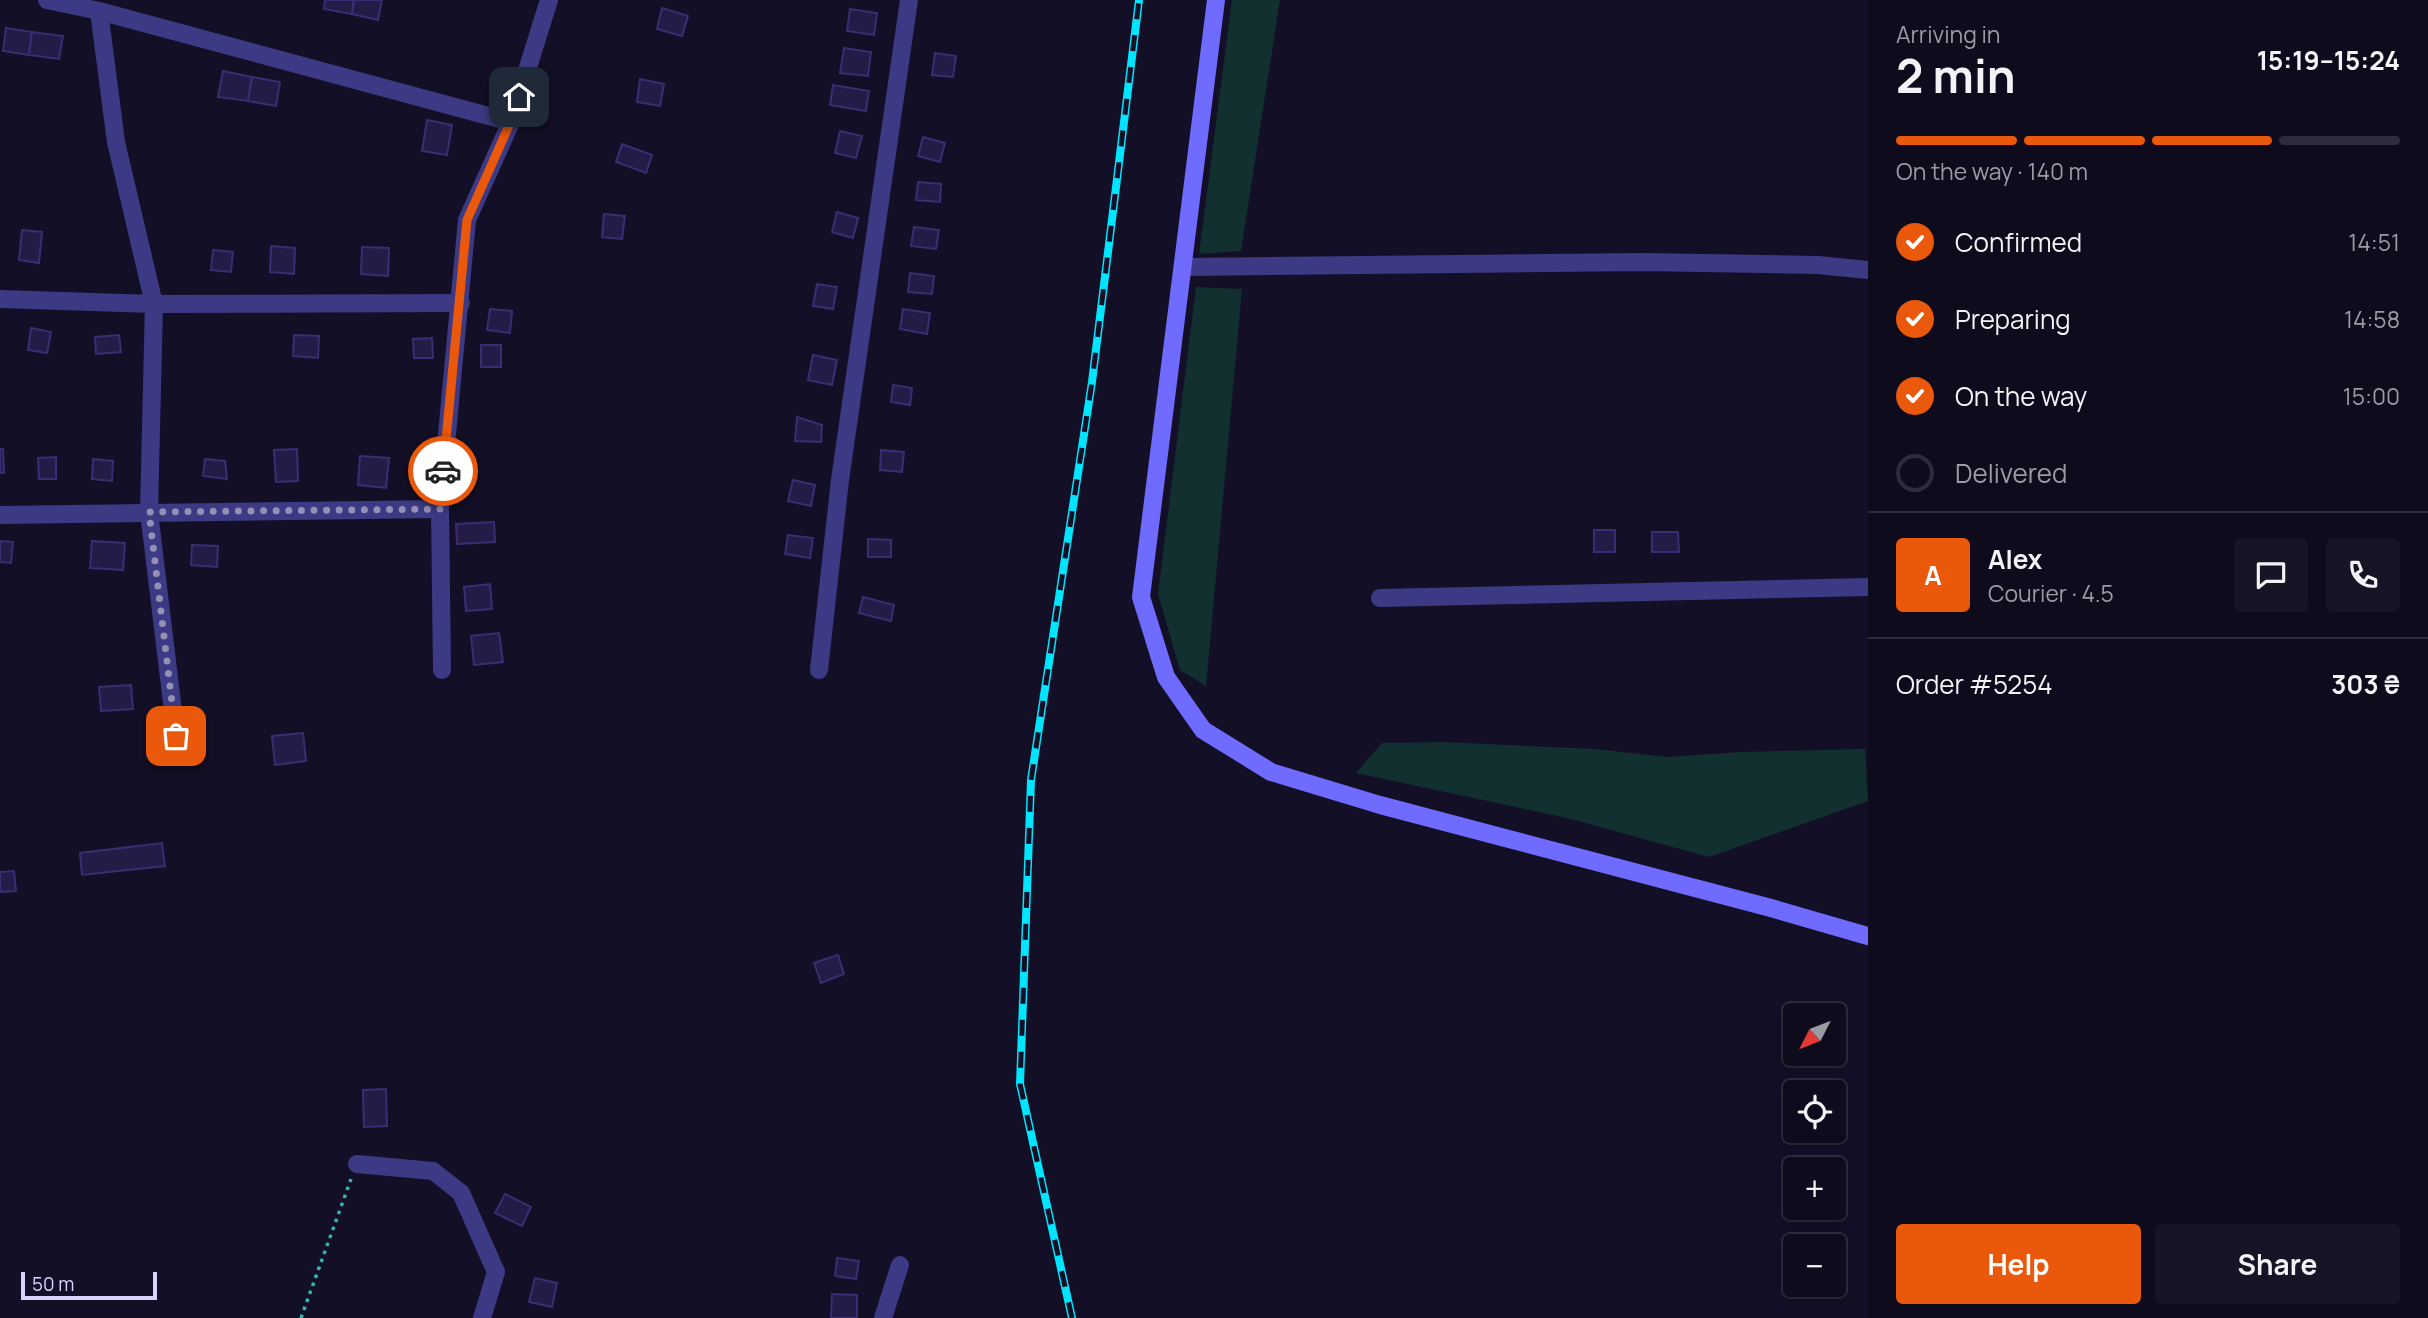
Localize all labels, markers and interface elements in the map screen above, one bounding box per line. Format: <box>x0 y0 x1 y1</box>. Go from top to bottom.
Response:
text: Arriving in <box>1896 18 2001 50</box>
text: 15:19–15:24 <box>2257 42 2400 78</box>
text: 2 min <box>1896 44 2016 107</box>
pin <box>489 67 549 127</box>
icon: home <box>500 78 538 116</box>
text: On the way · 140 m <box>1896 155 2088 187</box>
icon: check <box>1896 223 1934 261</box>
text: Confirmed <box>1955 224 2082 260</box>
text: 14:51 <box>2348 226 2400 258</box>
icon: check <box>1896 300 1934 338</box>
text: Preparing <box>1955 301 2071 337</box>
text: 14:58 <box>2344 303 2400 335</box>
icon: check <box>1896 377 1934 415</box>
text: On the way <box>1955 378 2087 414</box>
text: 15:00 <box>2343 380 2400 412</box>
courier <box>408 436 478 506</box>
icon: car <box>424 452 462 490</box>
text: Delivered <box>1955 455 2067 491</box>
button: chat <box>2234 538 2308 612</box>
button: phone <box>2326 538 2400 612</box>
text: Alex <box>1988 541 2042 577</box>
text: A <box>1924 557 1942 593</box>
text: Courier · 4.5 <box>1988 577 2114 609</box>
text: Order #5254 <box>1896 666 2052 702</box>
text: 303 ₴ <box>2331 666 2400 702</box>
pin <box>146 706 206 766</box>
icon: bag <box>157 717 195 755</box>
north arrow <box>1783 1003 1846 1066</box>
map controls <box>1783 1003 1846 1297</box>
button: locate <box>1783 1080 1846 1143</box>
button: + <box>1783 1157 1846 1220</box>
button: Help <box>1896 1224 2141 1304</box>
button: Share <box>2155 1224 2400 1304</box>
button: − <box>1783 1234 1846 1297</box>
scale bar <box>21 1269 158 1301</box>
text: 50 m <box>32 1271 74 1297</box>

